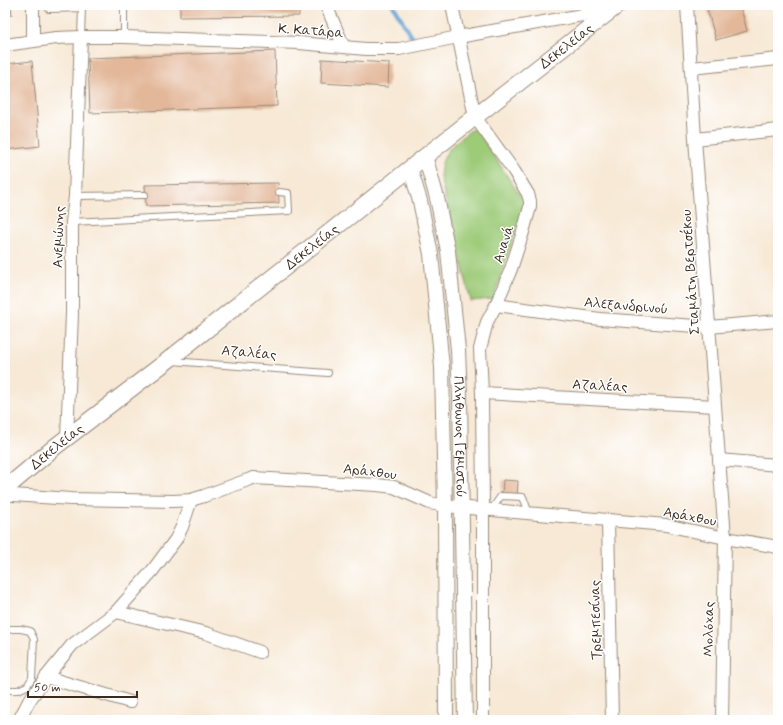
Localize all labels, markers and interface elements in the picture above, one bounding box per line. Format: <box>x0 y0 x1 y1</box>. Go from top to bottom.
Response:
street label: Κ. Κατάρα <box>278 20 344 42</box>
street label: Δεκελείας <box>536 20 597 73</box>
street label: Ανεμώνης <box>49 206 69 268</box>
street label: Σταμάτη Βερτσέκου <box>677 209 704 335</box>
street label: Δεκελείας <box>282 220 343 274</box>
street label: Ανανά <box>489 223 519 265</box>
street label: Αλεξανδρινού <box>583 293 669 319</box>
street label: Αζαλέας <box>220 341 277 364</box>
street label: Αζαλέας <box>572 375 628 396</box>
street label: Πλήθωνος Γεμιστού <box>449 376 470 498</box>
street label: Δεκελείας <box>27 420 88 474</box>
street label: Αράχθου <box>342 460 398 484</box>
street label: Αράχθου <box>662 503 718 531</box>
street label: Τρεμπεσίνας <box>586 580 606 660</box>
street label: Μολόχας <box>700 601 718 657</box>
scale bar <box>28 673 137 699</box>
text: 50 m <box>34 680 61 696</box>

